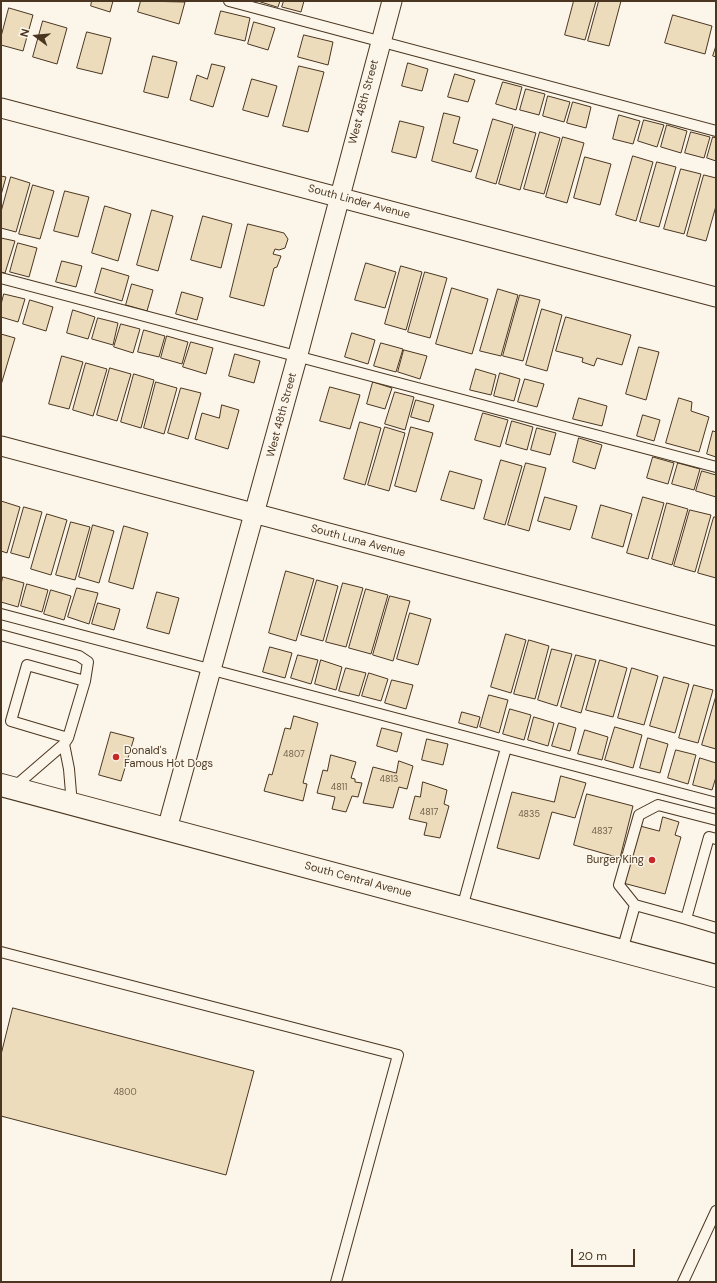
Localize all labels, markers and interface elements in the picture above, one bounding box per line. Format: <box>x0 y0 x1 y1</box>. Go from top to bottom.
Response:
north arrow <box>16 16 56 56</box>
text: N <box>17 27 32 38</box>
street label: West 48th Street <box>346 58 382 146</box>
street label: South Linder Avenue <box>307 182 411 222</box>
street label: West 48th Street <box>264 371 300 459</box>
street label: South Luna Avenue <box>309 522 407 560</box>
place label: Donald's Famous Hot Dogs <box>124 744 213 770</box>
house number: 4807 <box>283 750 305 760</box>
marker: Donald's Famous Hot Dogs <box>111 752 121 762</box>
house number: 4813 <box>380 775 398 785</box>
house number: 4811 <box>331 783 347 793</box>
house number: 4817 <box>420 808 438 818</box>
house number: 4835 <box>518 810 540 820</box>
house number: 4837 <box>592 827 612 837</box>
place label: Burger King <box>586 853 644 867</box>
marker: Burger King <box>647 855 657 865</box>
street label: South Central Avenue <box>303 859 413 901</box>
house number: 4800 <box>113 1088 137 1098</box>
scale bar <box>573 1241 637 1267</box>
text: 20 m <box>578 1248 607 1264</box>

